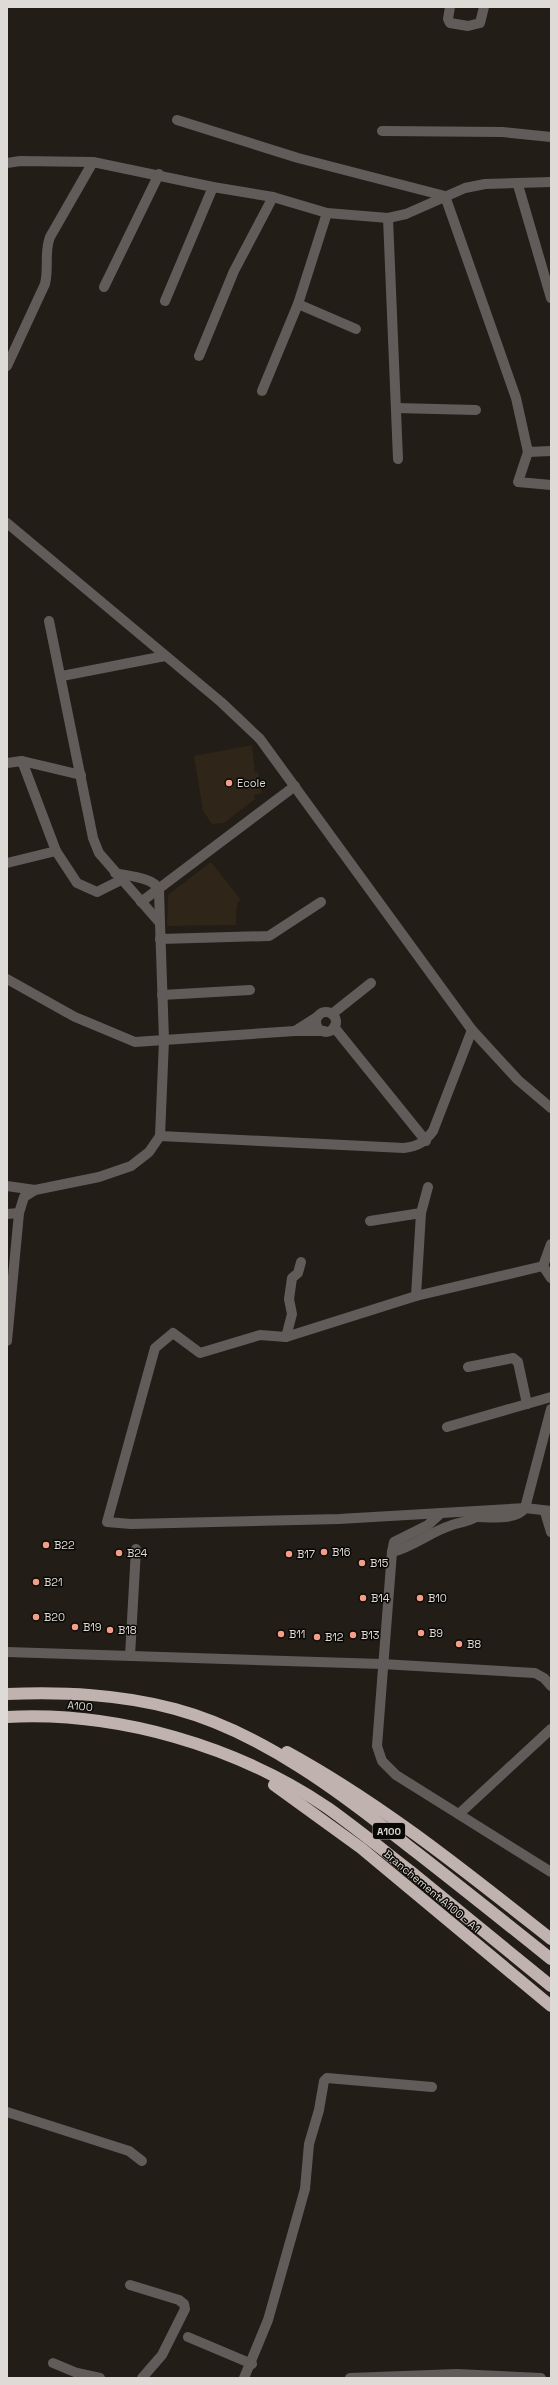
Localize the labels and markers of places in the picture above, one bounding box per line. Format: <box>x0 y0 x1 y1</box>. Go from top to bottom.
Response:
place label: Ecole <box>237 776 266 790</box>
marker: Ecole <box>224 778 234 788</box>
place label: B22 <box>54 1538 75 1552</box>
marker: B22 <box>41 1540 51 1550</box>
place label: B16 <box>332 1545 351 1559</box>
place label: B24 <box>127 1546 148 1560</box>
place label: B17 <box>297 1547 315 1561</box>
marker: B16 <box>319 1547 329 1557</box>
marker: B24 <box>114 1548 124 1558</box>
marker: B17 <box>284 1549 294 1559</box>
place label: B15 <box>370 1556 389 1570</box>
marker: B15 <box>357 1558 367 1568</box>
place label: B21 <box>44 1575 63 1589</box>
marker: B21 <box>31 1577 41 1587</box>
place label: B14 <box>371 1591 390 1605</box>
place label: B10 <box>428 1591 447 1605</box>
marker: B14 <box>358 1593 368 1603</box>
marker: B10 <box>415 1593 425 1603</box>
place label: B20 <box>44 1610 65 1624</box>
marker: B20 <box>31 1612 41 1622</box>
place label: B19 <box>83 1620 102 1634</box>
marker: B19 <box>70 1622 80 1632</box>
place label: B18 <box>118 1623 137 1637</box>
marker: B18 <box>105 1625 115 1635</box>
place label: B9 <box>429 1626 443 1640</box>
place label: B11 <box>289 1627 305 1641</box>
place label: B13 <box>361 1628 380 1642</box>
marker: B9 <box>416 1628 426 1638</box>
marker: B11 <box>276 1629 286 1639</box>
place label: B12 <box>325 1630 344 1644</box>
marker: B13 <box>348 1630 358 1640</box>
marker: B12 <box>312 1632 322 1642</box>
place label: B8 <box>467 1637 481 1651</box>
marker: B8 <box>454 1639 464 1649</box>

